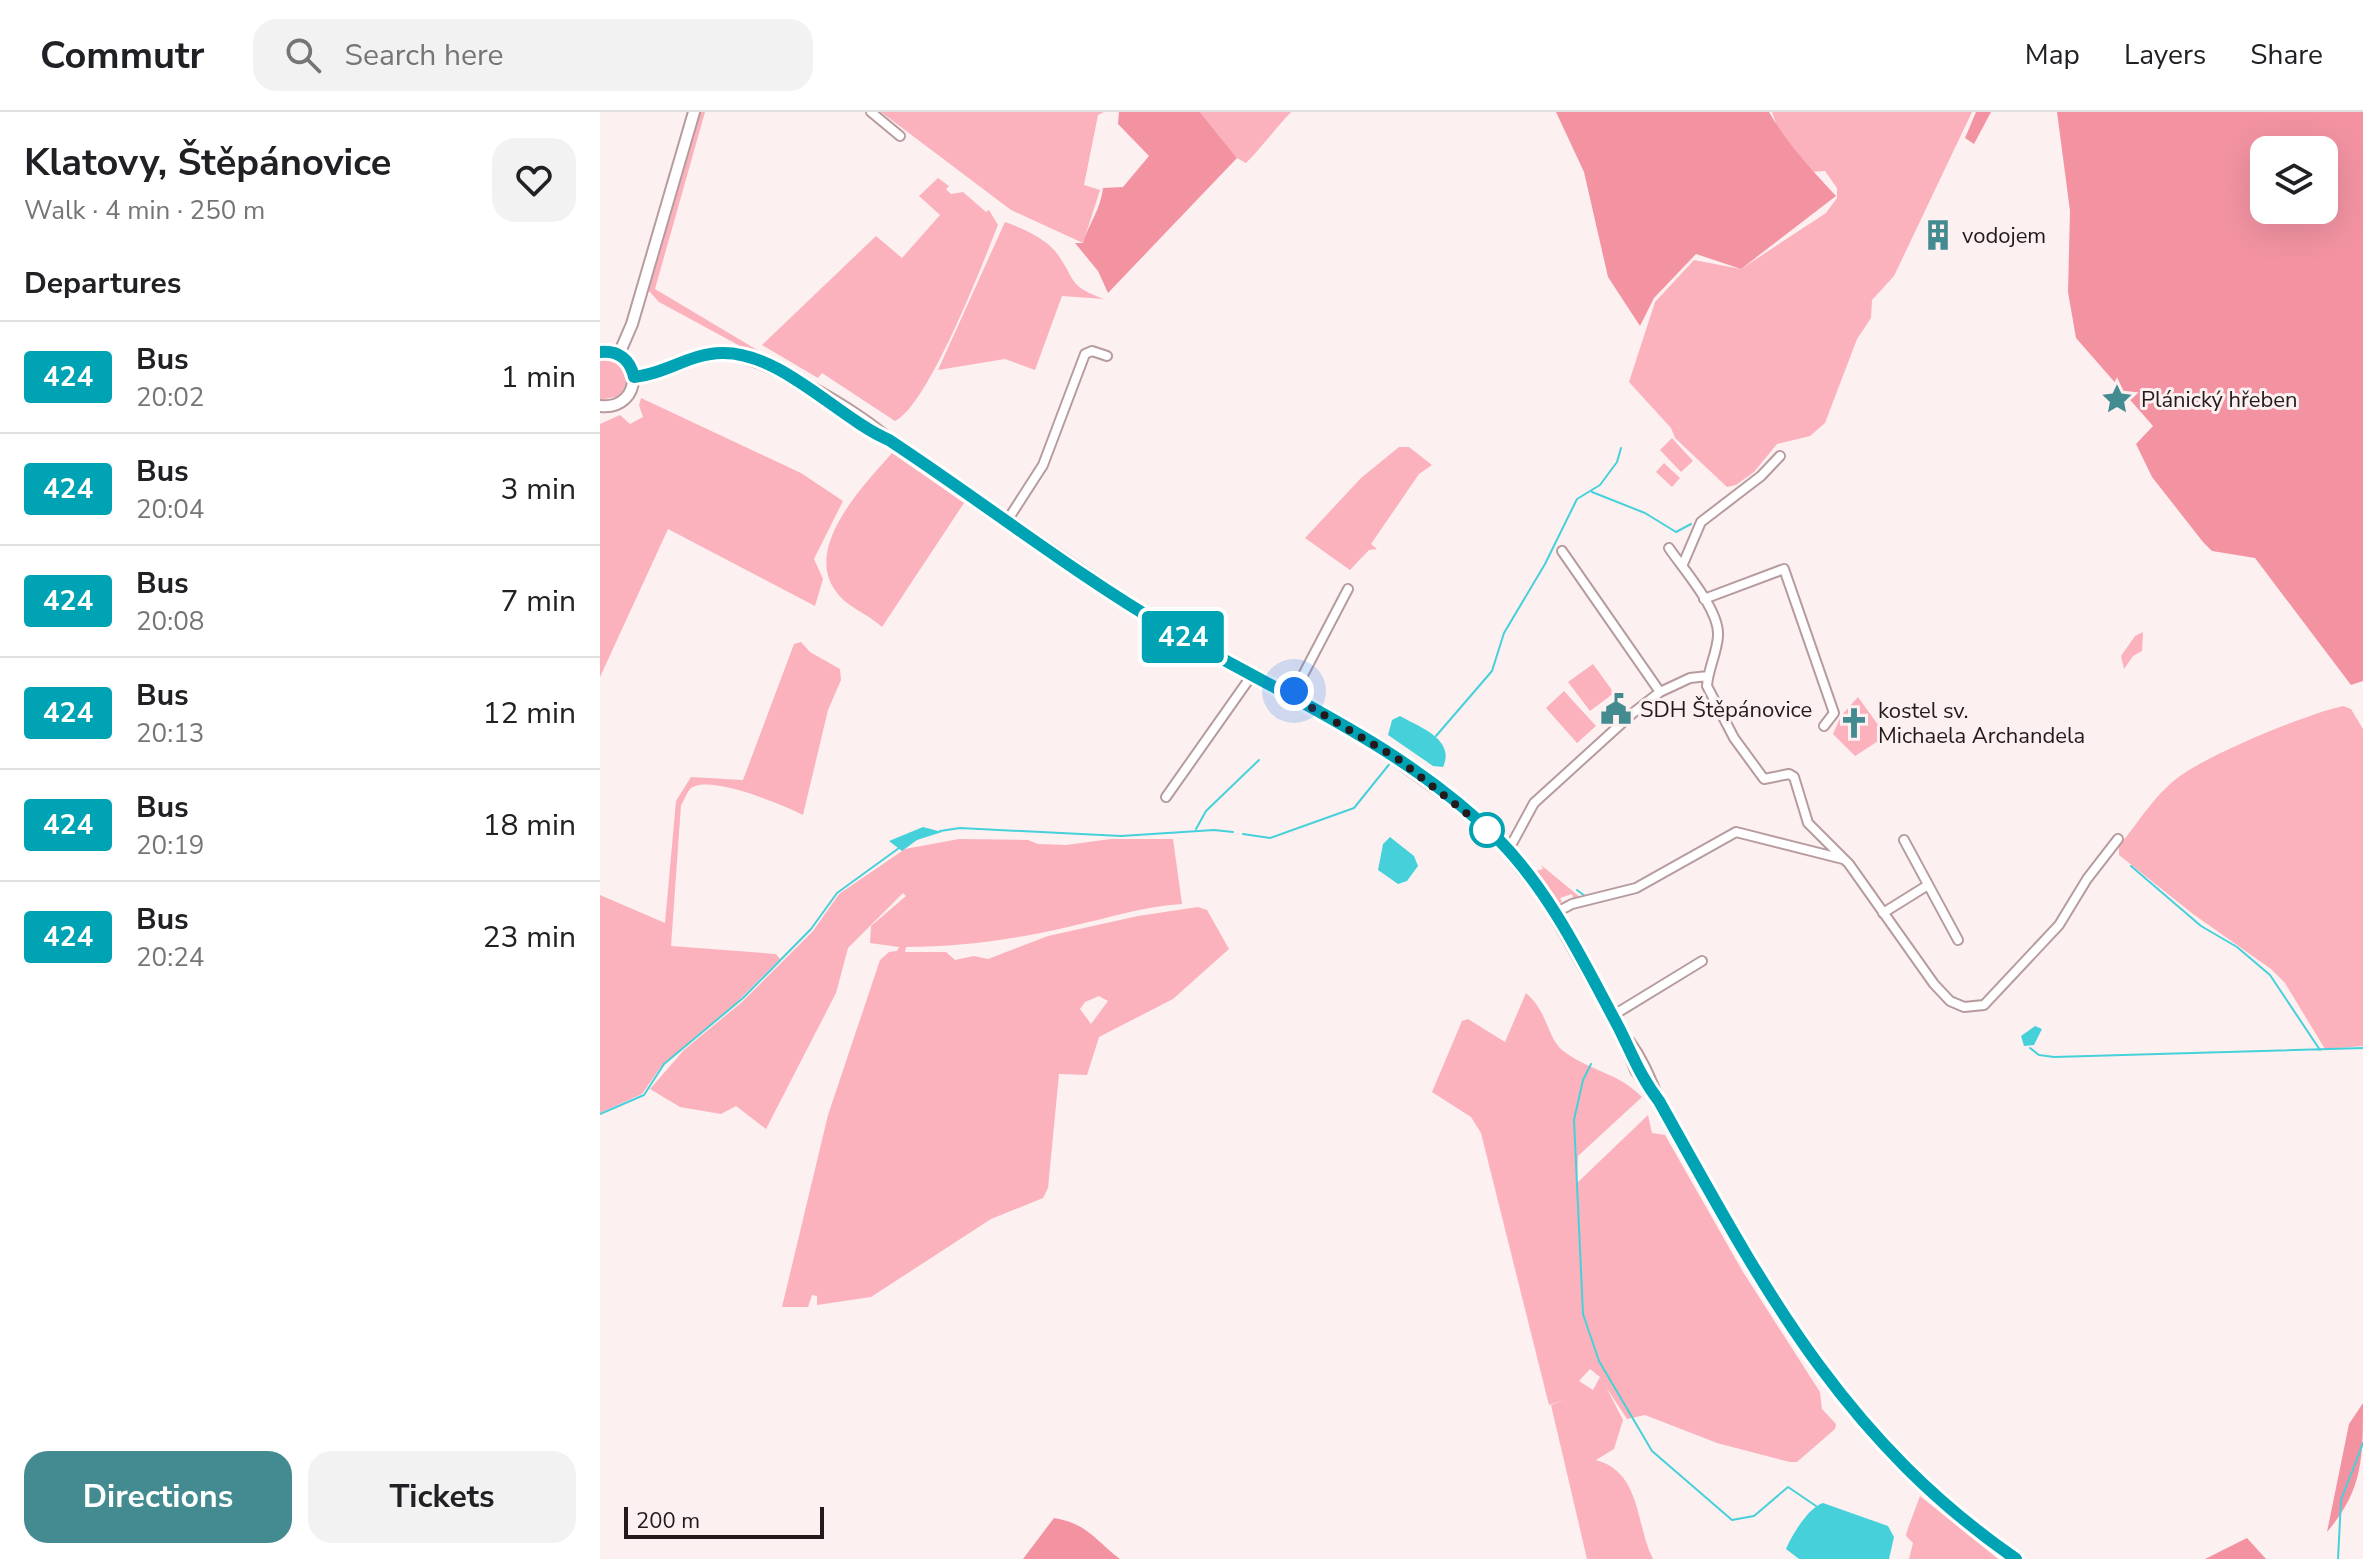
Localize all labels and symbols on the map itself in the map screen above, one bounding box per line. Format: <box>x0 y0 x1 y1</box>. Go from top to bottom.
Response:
building icon: vodojem <box>1921 218 1955 252</box>
place label: vodojem <box>1962 221 2046 251</box>
place icon: Plánický hřeben <box>2100 382 2134 416</box>
place label: Plánický hřeben <box>2141 385 2297 415</box>
line badge: 424 <box>1137 611 1229 663</box>
your location <box>1274 671 1314 711</box>
public building icon: SDH Štěpánovice <box>1599 692 1633 726</box>
place label: SDH Štěpánovice <box>1640 695 1812 725</box>
place label: kostel sv. Michaela Archandela <box>1878 696 2085 751</box>
church icon: kostel sv. Michaela Archandela <box>1837 706 1871 740</box>
unlabelled marker <box>1470 813 1504 847</box>
scale bar <box>624 1503 824 1539</box>

